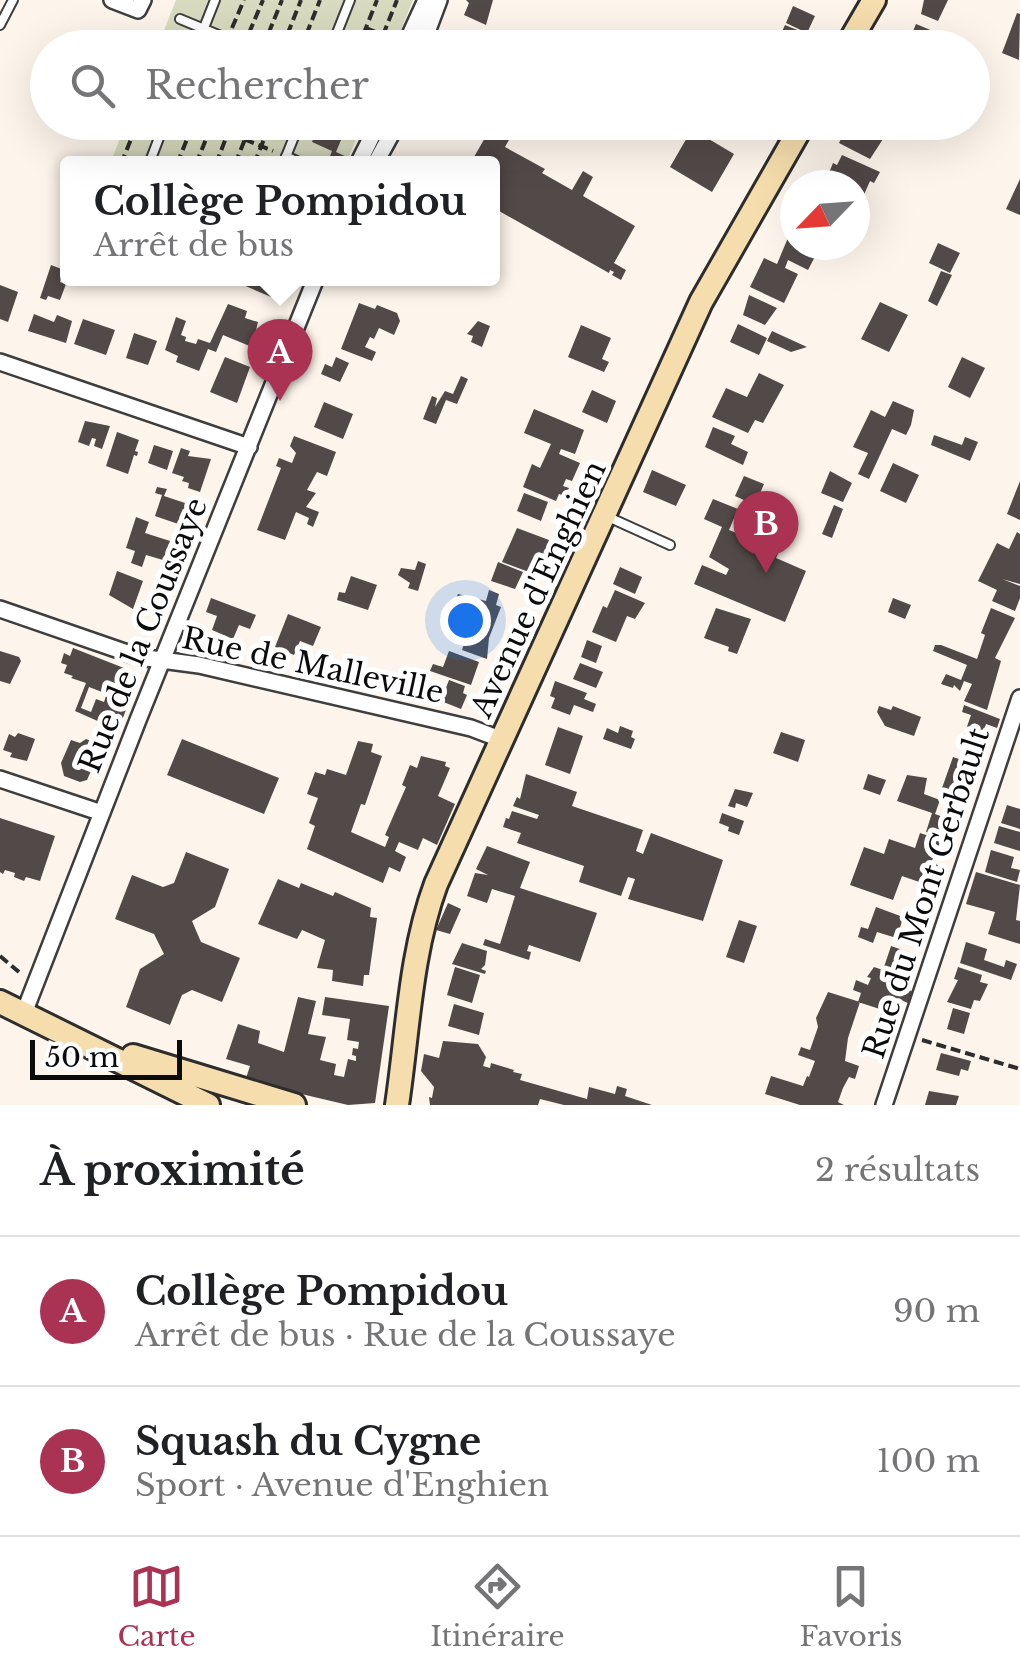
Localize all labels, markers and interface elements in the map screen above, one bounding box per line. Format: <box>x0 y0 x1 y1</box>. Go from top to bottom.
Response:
search box <box>30 30 990 140</box>
icon: search <box>65 58 120 113</box>
text: Rechercher <box>145 62 369 109</box>
popup <box>60 156 500 286</box>
north arrow <box>780 170 870 260</box>
text: Collège Pompidou <box>94 178 466 225</box>
text: Arrêt de bus <box>94 225 294 265</box>
pin: A <box>248 318 312 401</box>
street label: Avenue d'Enghien <box>462 455 614 724</box>
pin: B <box>734 490 798 573</box>
street label: Rue de la Coussaye <box>71 492 215 778</box>
your location <box>440 595 491 646</box>
street label: Rue de Malleville <box>179 619 447 711</box>
street label: Rue du Mont Gerbault <box>855 722 997 1063</box>
scale bar <box>30 1035 182 1080</box>
text: 50 m <box>45 1040 119 1075</box>
text: À proximité <box>40 1144 305 1196</box>
text: 2 résultats <box>815 1150 980 1190</box>
text: Collège Pompidou <box>135 1268 508 1315</box>
text: A <box>60 1291 85 1331</box>
text: 90 m <box>893 1291 980 1331</box>
text: Arrêt de bus · Rue de la Coussaye <box>135 1315 676 1355</box>
text: Squash du Cygne <box>135 1418 481 1465</box>
text: B <box>60 1441 85 1481</box>
text: 100 m <box>877 1441 980 1481</box>
text: Sport · Avenue d'Enghien <box>135 1465 549 1505</box>
tab: Carte <box>117 1559 195 1654</box>
tab: Itinéraire <box>430 1559 564 1654</box>
tab: Favoris <box>799 1559 903 1654</box>

